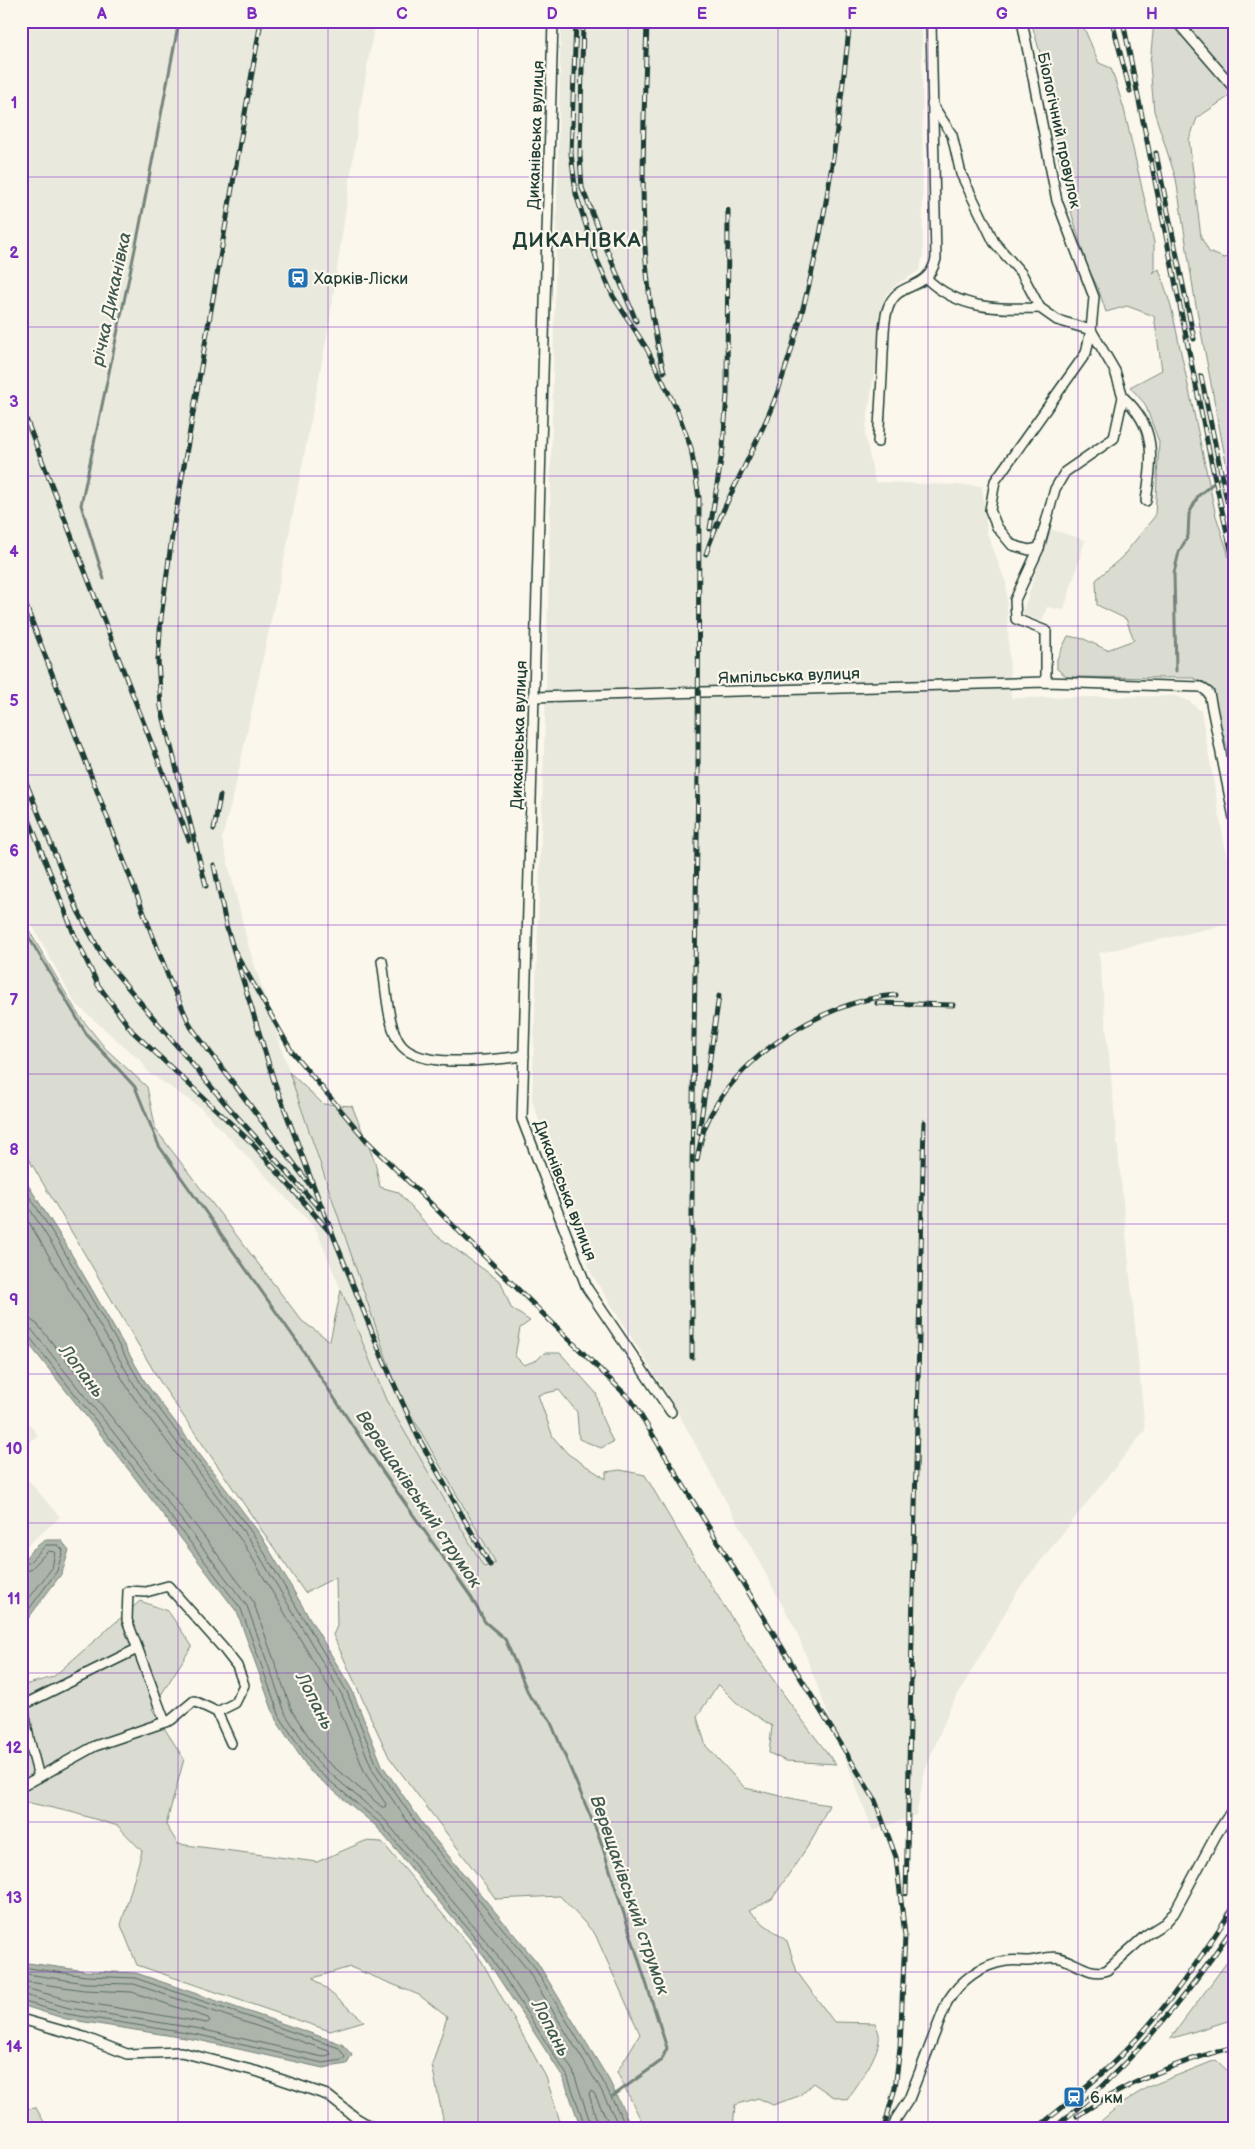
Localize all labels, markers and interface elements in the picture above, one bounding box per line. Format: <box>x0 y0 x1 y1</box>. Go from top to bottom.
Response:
text: A <box>96 5 107 24</box>
text: B <box>246 5 258 24</box>
text: C <box>396 5 408 24</box>
text: D <box>546 5 558 24</box>
text: E <box>697 5 707 24</box>
text: F <box>847 5 857 24</box>
text: G <box>996 5 1008 24</box>
text: H <box>1146 5 1158 24</box>
street label: Біологічний провулок <box>1033 51 1084 210</box>
street label: Диканівська вулиця <box>524 60 549 210</box>
text: 1 <box>11 94 17 113</box>
district label: ДИКАНІВКА <box>512 228 642 253</box>
water label: річка Диканівка <box>87 230 136 369</box>
text: 2 <box>9 244 19 263</box>
station icon: Харків-Ліски <box>286 266 310 290</box>
place label: Харків-Ліски <box>314 270 408 289</box>
text: 3 <box>9 393 19 412</box>
text: 4 <box>9 543 19 562</box>
street label: Диканівська вулиця <box>507 660 532 810</box>
street label: Ямпільська вулиця <box>718 665 860 688</box>
text: 5 <box>9 692 19 711</box>
text: 6 <box>9 842 19 861</box>
text: 7 <box>10 991 19 1010</box>
street label: Диканівська вулиця <box>529 1118 600 1264</box>
text: 8 <box>9 1141 19 1160</box>
text: 9 <box>9 1291 19 1310</box>
water label: Лопань <box>54 1340 108 1402</box>
water label: Верещаківський струмок <box>351 1407 486 1592</box>
text: 10 <box>6 1440 22 1459</box>
text: 11 <box>7 1590 21 1609</box>
water label: Лопань <box>291 1668 338 1733</box>
text: 12 <box>6 1739 23 1758</box>
water label: Верещаківський струмок <box>585 1793 674 1998</box>
text: 13 <box>6 1889 22 1908</box>
water label: Лопань <box>526 1995 574 2060</box>
text: 14 <box>6 2038 23 2057</box>
station icon: 6 км <box>1062 2085 1086 2109</box>
place label: 6 км <box>1090 2089 1123 2108</box>

